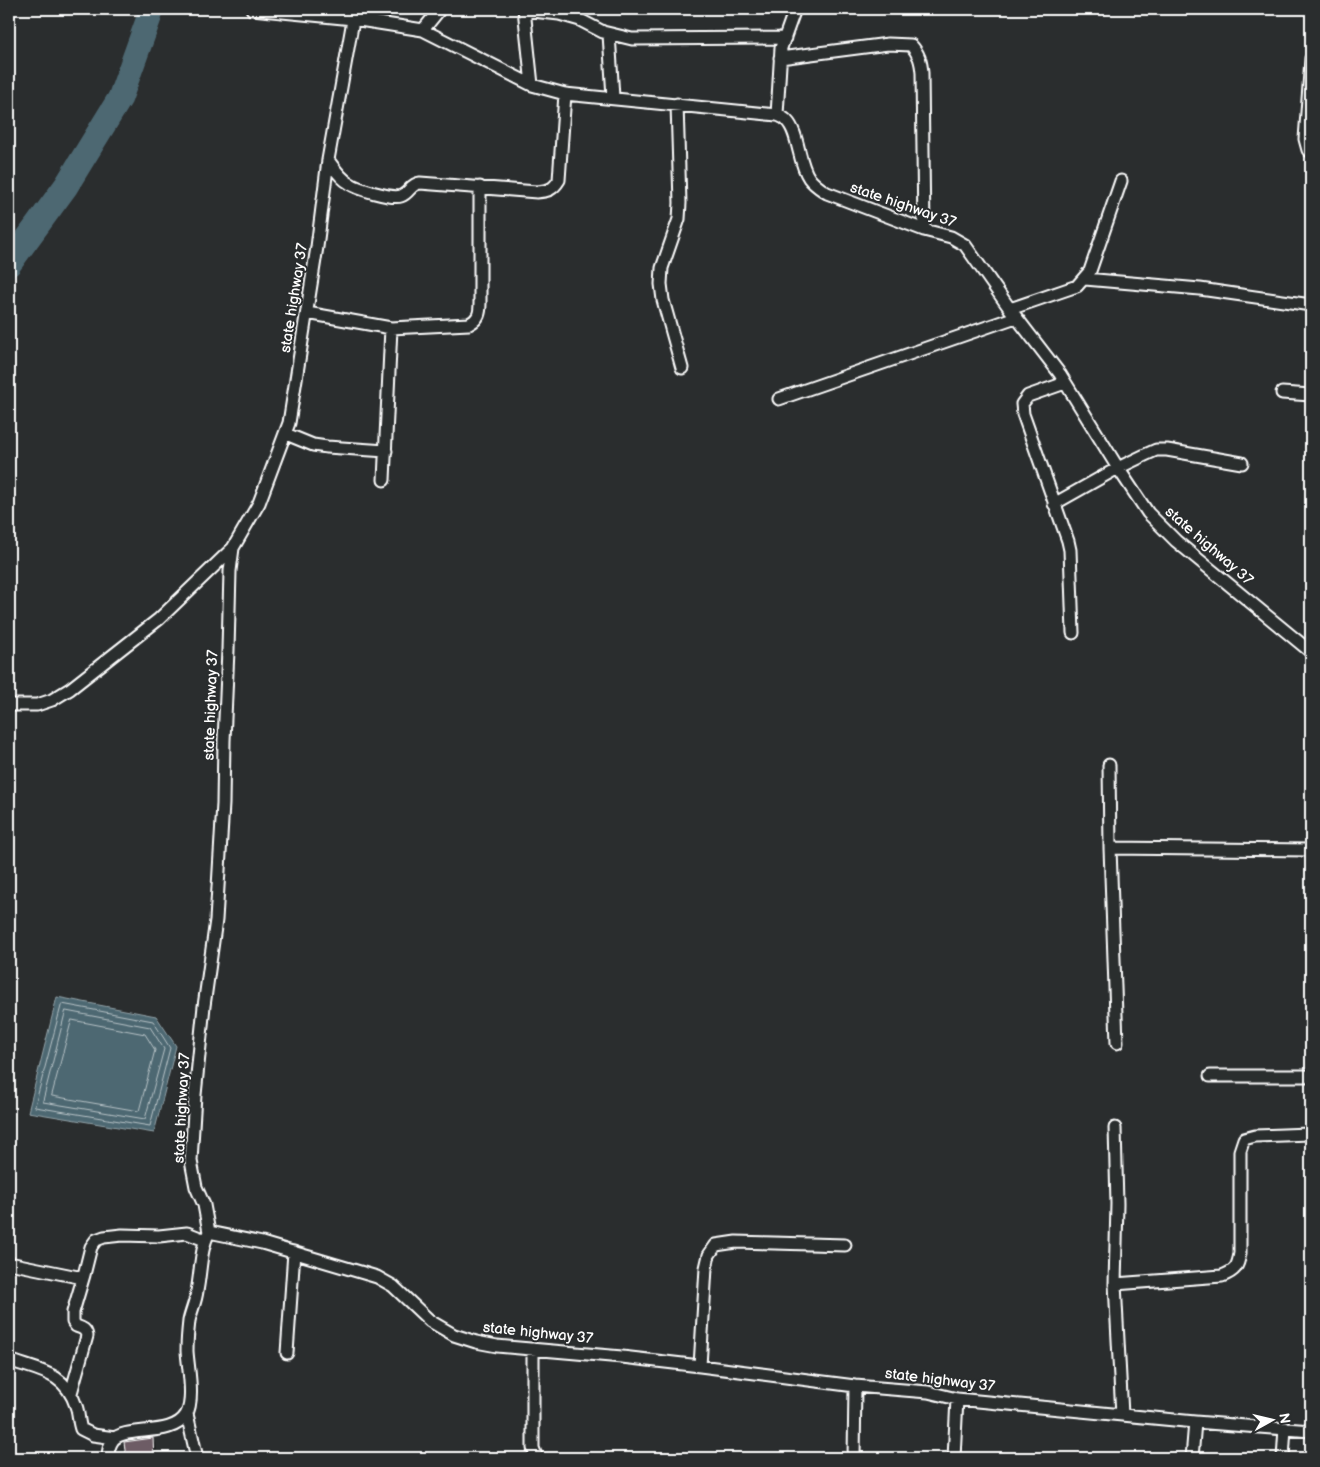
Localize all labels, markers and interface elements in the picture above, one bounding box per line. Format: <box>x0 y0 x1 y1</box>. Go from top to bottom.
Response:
street label: state highway 37 <box>848 178 959 232</box>
street label: state highway 37 <box>276 241 312 354</box>
street label: state highway 37 <box>1161 503 1257 590</box>
street label: state highway 37 <box>200 649 222 761</box>
street label: state highway 37 <box>170 1052 194 1164</box>
street label: state highway 37 <box>482 1318 595 1348</box>
street label: state highway 37 <box>884 1364 997 1396</box>
north arrow <box>1248 1394 1298 1444</box>
text: N <box>1275 1412 1294 1425</box>

